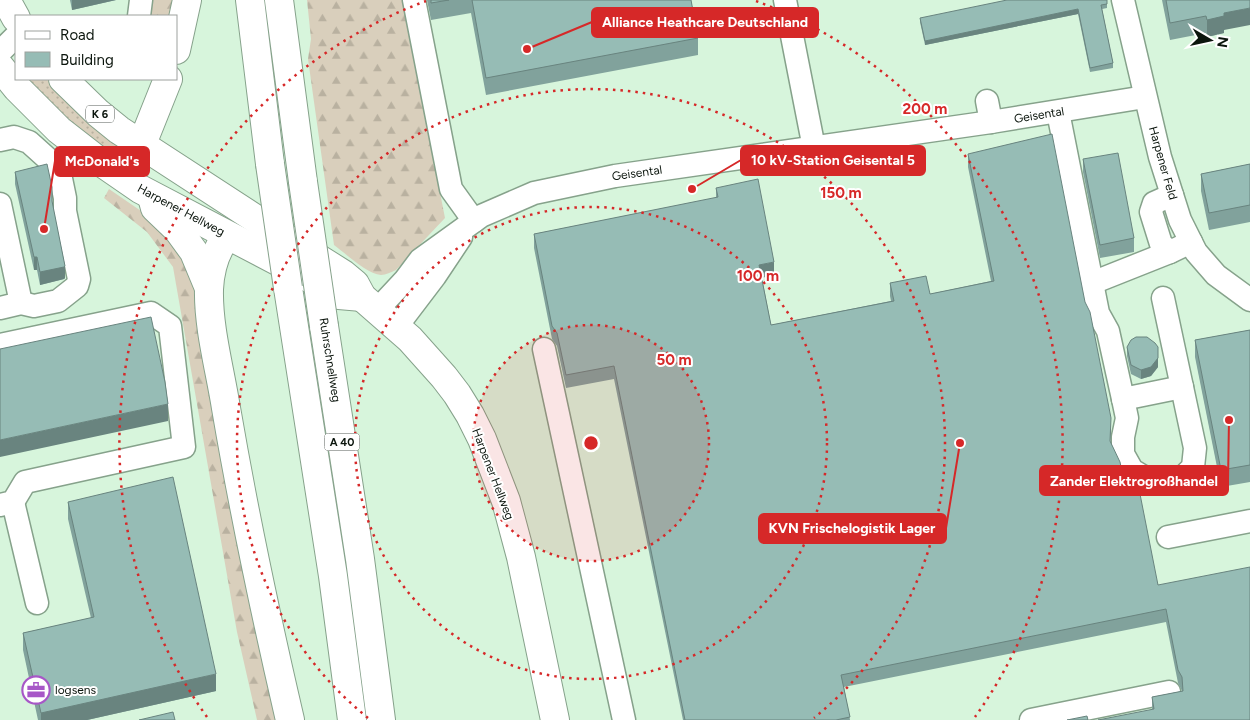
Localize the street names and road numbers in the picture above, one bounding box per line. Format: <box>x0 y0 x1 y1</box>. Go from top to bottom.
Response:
street label: Geisental <box>1013 104 1065 126</box>
road number: K 6 <box>86 106 114 122</box>
street label: Harpener Feld <box>1146 125 1180 201</box>
street label: Geisental <box>611 163 663 183</box>
street label: Harpener Hellweg <box>135 181 227 239</box>
street label: Ruhrschnellweg <box>316 317 344 403</box>
street label: Harpener Hellweg <box>469 426 517 522</box>
road number: A 40 <box>324 434 360 451</box>

